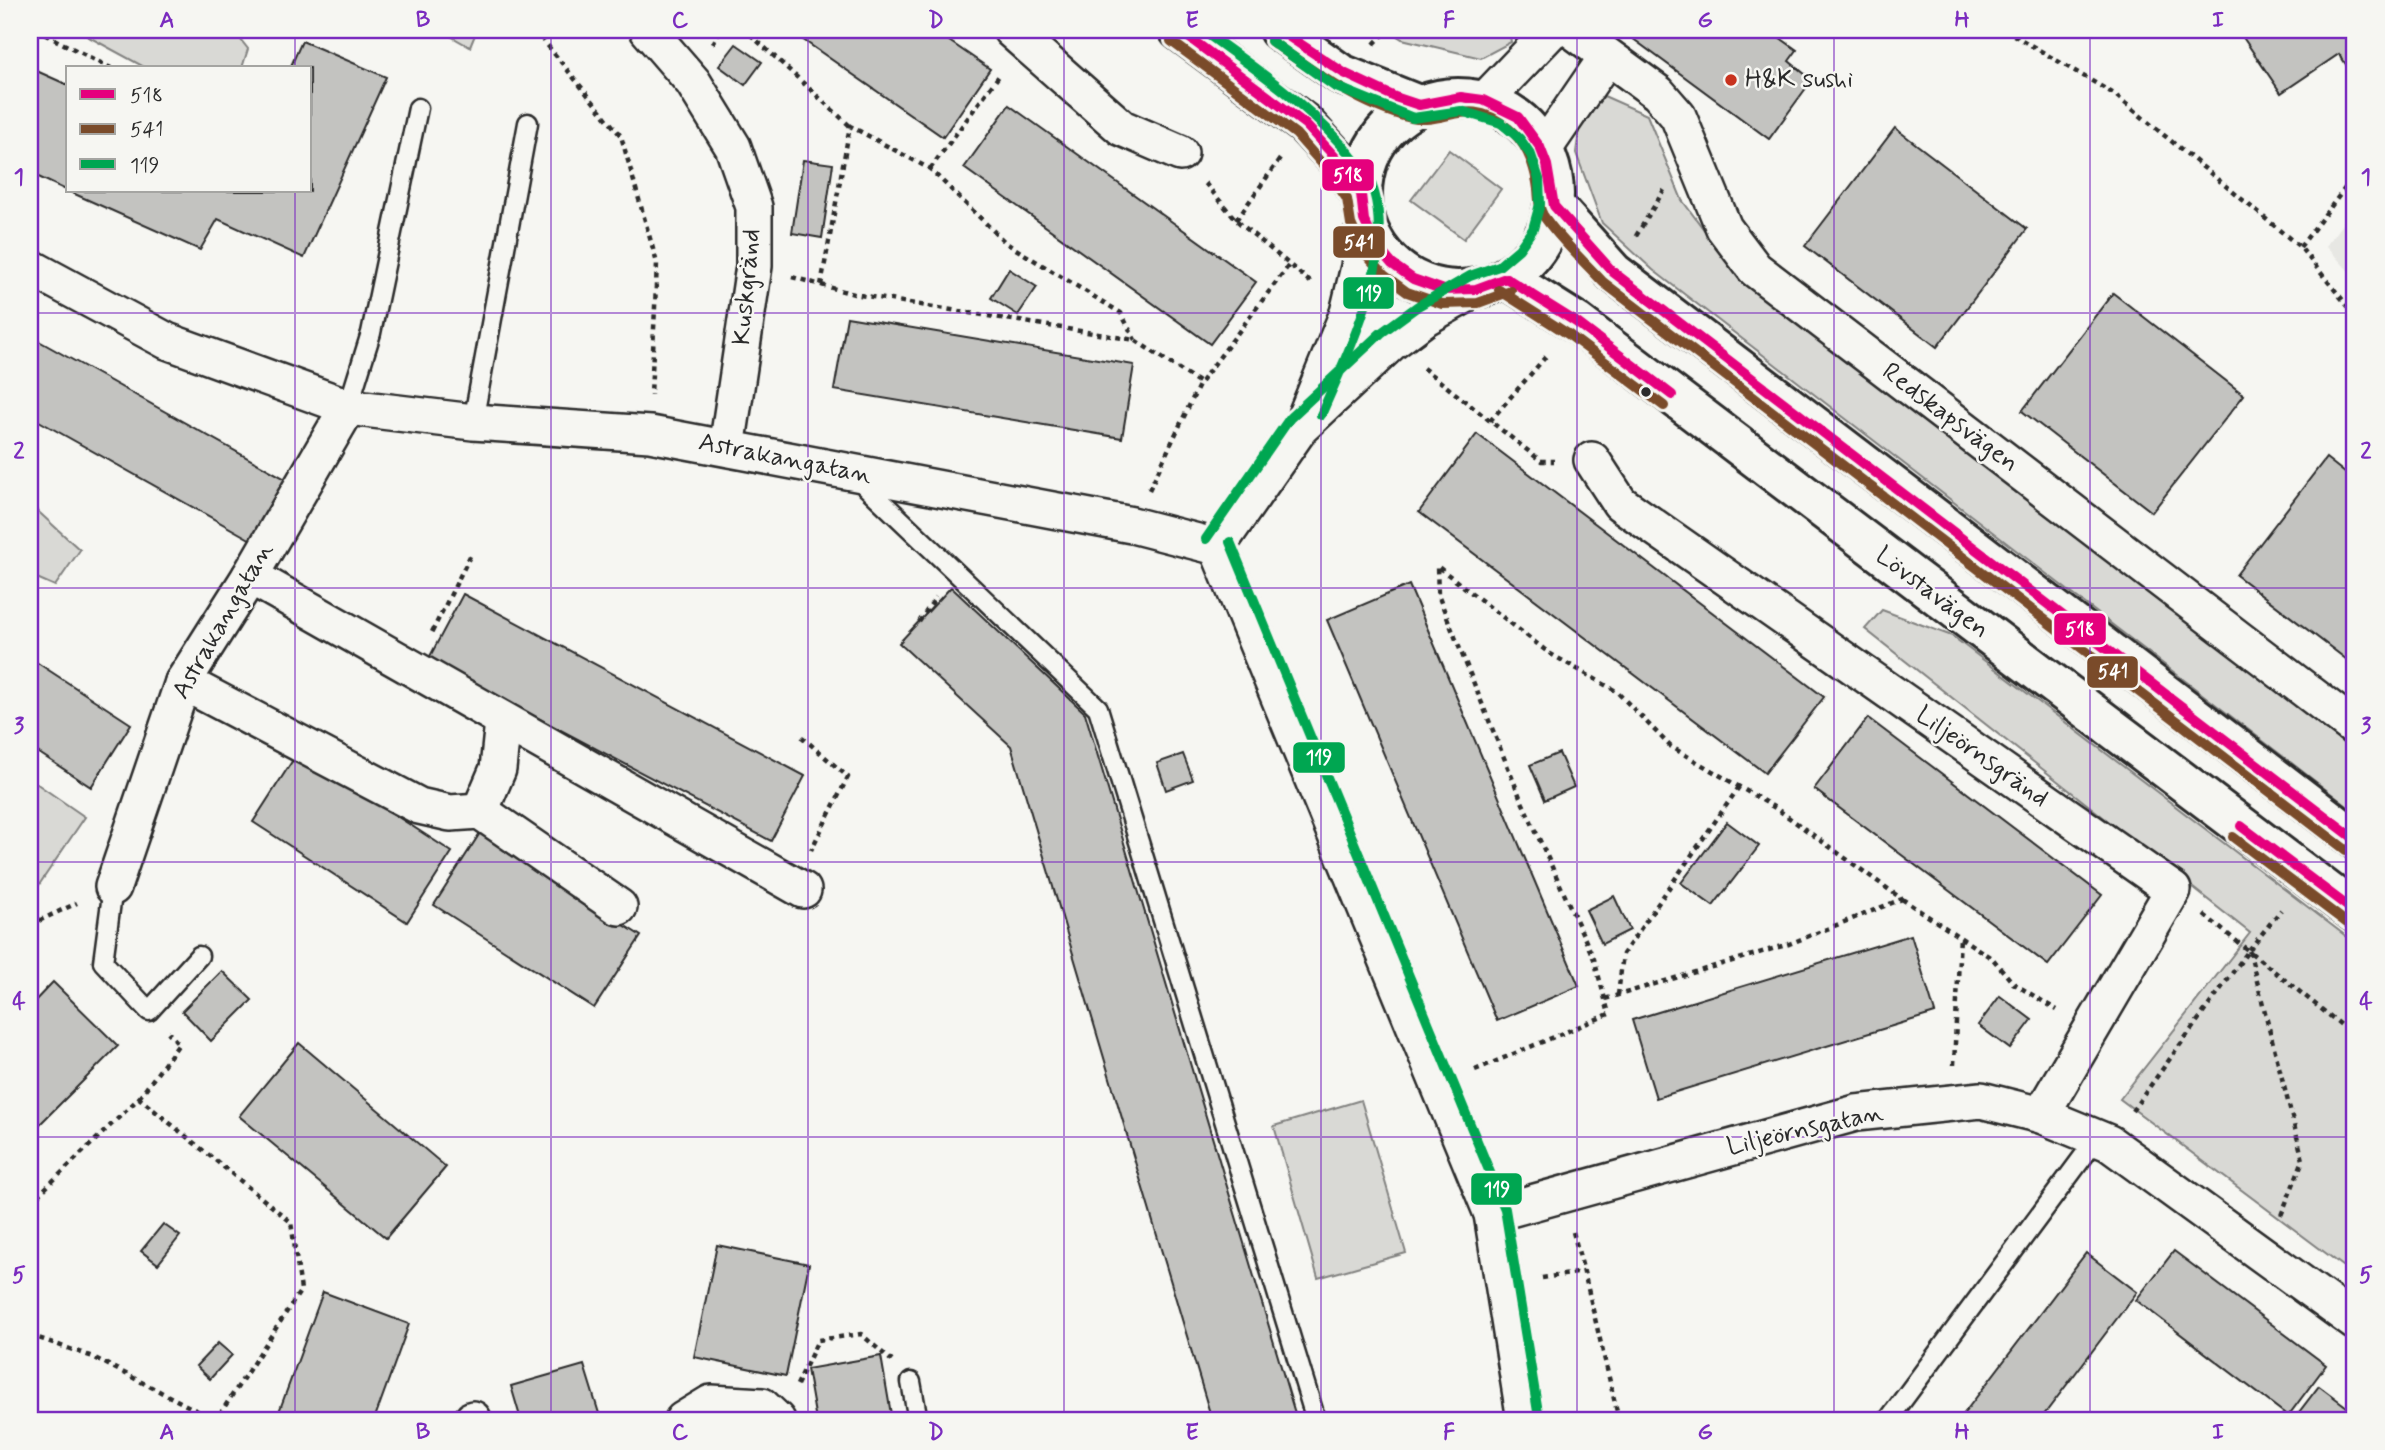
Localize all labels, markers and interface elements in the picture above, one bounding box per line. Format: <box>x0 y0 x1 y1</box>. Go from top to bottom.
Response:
text: A <box>159 6 175 36</box>
text: B <box>416 6 431 36</box>
text: C <box>672 6 689 36</box>
text: D <box>928 6 944 36</box>
text: E <box>1185 6 1199 36</box>
text: F <box>1443 6 1455 36</box>
text: G <box>1697 6 1713 36</box>
text: H <box>1954 6 1970 36</box>
text: I <box>2212 6 2224 36</box>
place label: H&K sushi <box>1745 63 1853 97</box>
legend <box>66 66 312 192</box>
marker: H&K sushi <box>1723 72 1739 88</box>
text: 518 <box>130 82 163 110</box>
text: 541 <box>130 116 164 144</box>
text: 119 <box>130 152 159 180</box>
line badge: 518 <box>1321 158 1375 192</box>
text: 1 <box>14 163 24 193</box>
text: 1 <box>2361 163 2371 193</box>
text: 518 <box>1333 164 1363 189</box>
line badge: 541 <box>1332 225 1386 259</box>
street label: Kuskgränd <box>725 227 769 347</box>
text: 541 <box>1344 231 1374 256</box>
line badge: 119 <box>1342 276 1395 310</box>
text: 119 <box>1356 282 1382 307</box>
street label: Redskapsvägen <box>1875 355 2025 481</box>
unlabelled marker <box>1639 385 1653 399</box>
street label: Astrakangatan <box>696 426 874 492</box>
text: 2 <box>13 437 25 467</box>
text: 2 <box>2360 437 2372 467</box>
street label: Astrakangatan <box>164 536 282 706</box>
street label: Lövstavägen <box>1868 539 1996 647</box>
line badge: 518 <box>2053 612 2107 646</box>
text: 518 <box>2065 618 2095 643</box>
line badge: 541 <box>2086 655 2139 689</box>
text: 541 <box>2098 660 2128 685</box>
street label: Liljeörnsgränd <box>1909 699 2055 815</box>
text: 3 <box>14 712 25 742</box>
text: 3 <box>2361 712 2372 742</box>
line badge: 119 <box>1292 741 1346 774</box>
text: 119 <box>1306 746 1332 771</box>
text: 4 <box>12 987 26 1017</box>
text: 4 <box>2359 987 2373 1017</box>
street label: Liljeörnsgatan <box>1724 1096 1886 1164</box>
line badge: 119 <box>1470 1172 1523 1206</box>
text: 119 <box>1484 1178 1510 1203</box>
text: 5 <box>12 1261 26 1291</box>
text: 5 <box>2359 1261 2373 1291</box>
text: A <box>159 1418 175 1448</box>
text: B <box>416 1418 431 1448</box>
text: C <box>672 1418 689 1448</box>
text: D <box>928 1418 944 1448</box>
text: E <box>1185 1418 1199 1448</box>
text: F <box>1443 1418 1455 1448</box>
text: G <box>1697 1418 1713 1448</box>
text: H <box>1954 1418 1970 1448</box>
text: I <box>2212 1418 2224 1448</box>

